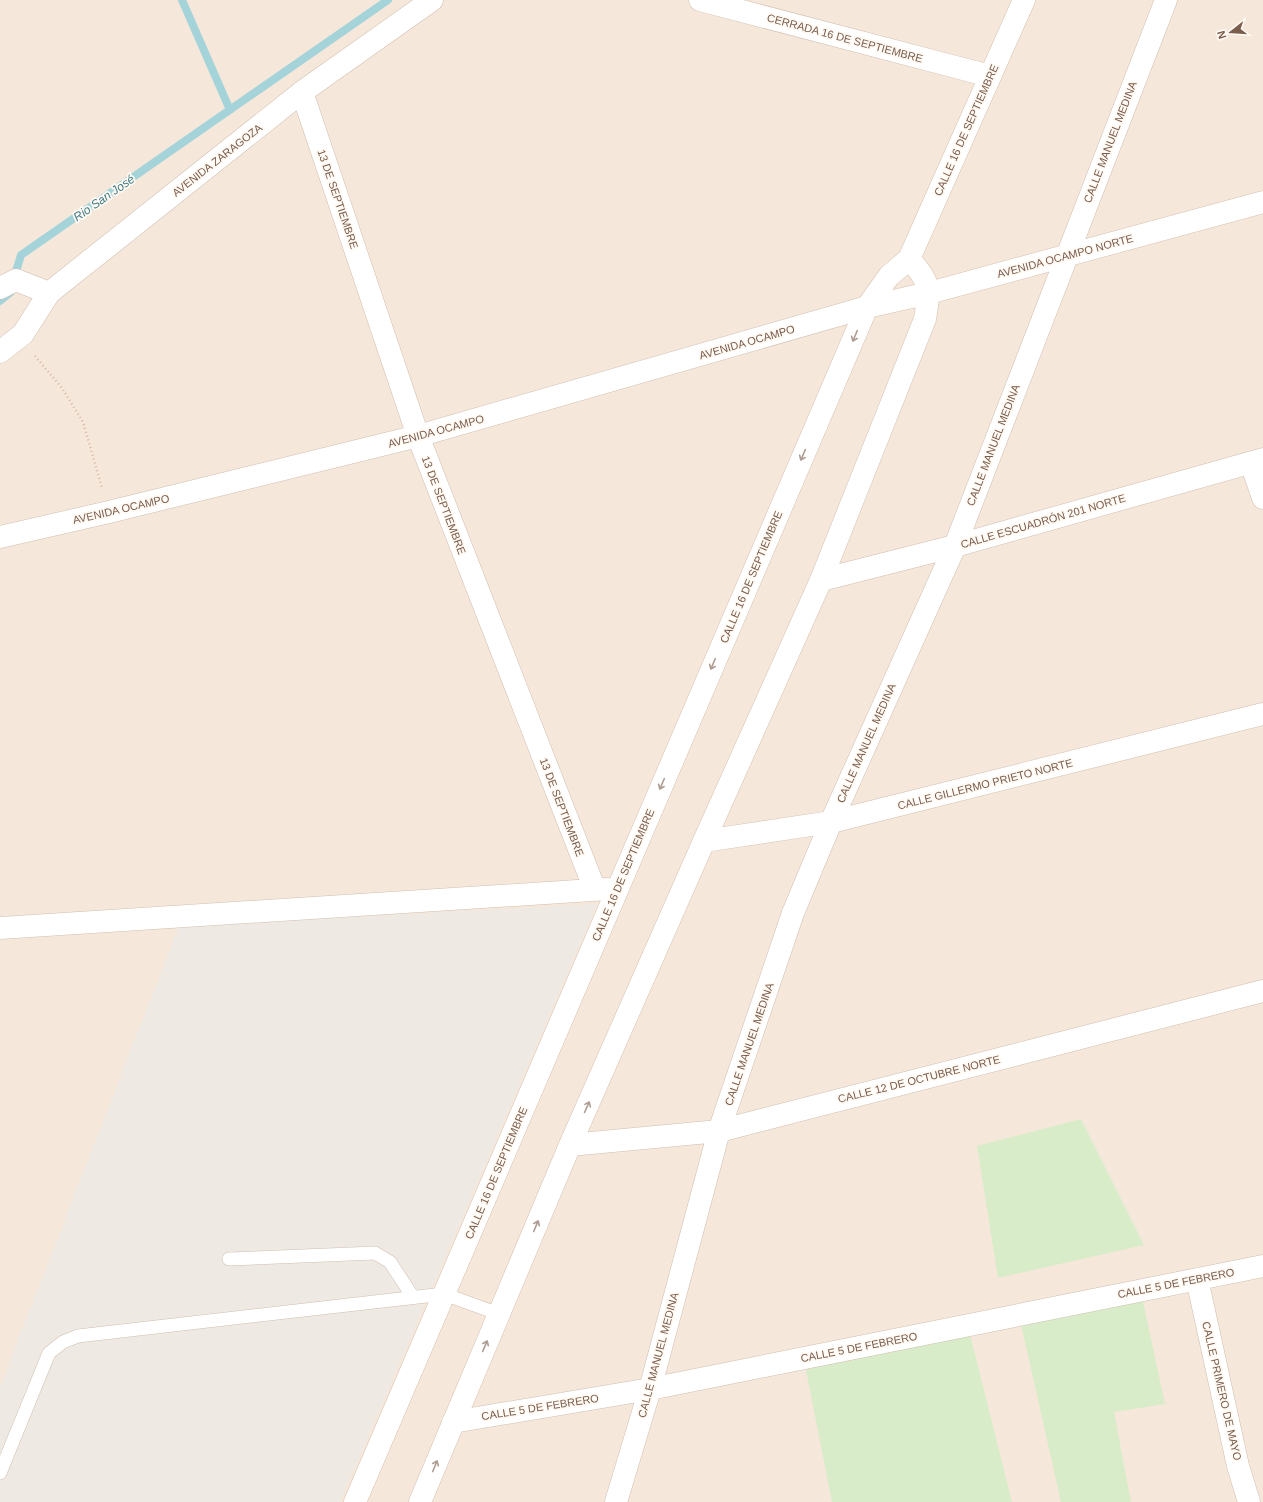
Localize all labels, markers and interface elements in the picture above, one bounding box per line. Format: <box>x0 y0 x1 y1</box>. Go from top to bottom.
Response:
street label: CERRADA 16 DE SEPTIEMBRE <box>766 11 924 65</box>
north arrow <box>1211 12 1251 52</box>
text: N <box>1215 29 1228 40</box>
street label: CALLE 16 DE SEPTIEMBRE <box>932 62 1000 198</box>
street label: CALLE MANUEL MEDINA <box>1081 79 1139 204</box>
street label: AVENIDA ZARAGOZA <box>170 121 265 199</box>
street label: 13 DE SEPTIEMBRE <box>315 148 361 250</box>
water label: Rio San José <box>71 172 138 224</box>
street label: AVENIDA OCAMPO NORTE <box>996 232 1134 280</box>
street label: AVENIDA OCAMPO <box>698 322 797 361</box>
one-way arrow <box>850 329 858 341</box>
street label: CALLE MANUEL MEDINA <box>964 382 1022 507</box>
street label: AVENIDA OCAMPO <box>387 412 486 450</box>
one-way arrow <box>799 449 806 461</box>
street label: 13 DE SEPTIEMBRE <box>420 454 468 556</box>
street label: AVENIDA OCAMPO <box>72 492 171 526</box>
street label: CALLE ESCUADRÓN 201 NORTE <box>959 492 1127 550</box>
street label: CALLE 16 DE SEPTIEMBRE <box>718 509 784 645</box>
one-way arrow <box>709 658 716 670</box>
street label: CALLE MANUEL MEDINA <box>834 681 898 804</box>
street label: 13 DE SEPTIEMBRE <box>538 756 586 858</box>
street label: CALLE GILLERMO PRIETO NORTE <box>896 756 1074 812</box>
one-way arrow <box>658 778 665 790</box>
street label: CALLE 16 DE SEPTIEMBRE <box>590 807 656 943</box>
street label: CALLE MANUEL MEDINA <box>722 980 776 1107</box>
street label: CALLE 12 DE OCTUBRE NORTE <box>837 1053 1001 1105</box>
one-way arrow <box>584 1101 591 1113</box>
street label: CALLE 16 DE SEPTIEMBRE <box>463 1105 529 1241</box>
one-way arrow <box>533 1221 540 1233</box>
street label: CALLE 5 DE FEBRERO <box>1117 1266 1236 1300</box>
street label: CALLE MANUEL MEDINA <box>635 1290 681 1419</box>
street label: CALLE PRIMERO DE MAYO <box>1200 1320 1244 1462</box>
street label: CALLE 5 DE FEBRERO <box>800 1330 919 1364</box>
one-way arrow <box>482 1340 490 1352</box>
street label: CALLE 5 DE FEBRERO <box>480 1392 600 1422</box>
one-way arrow <box>432 1460 439 1472</box>

